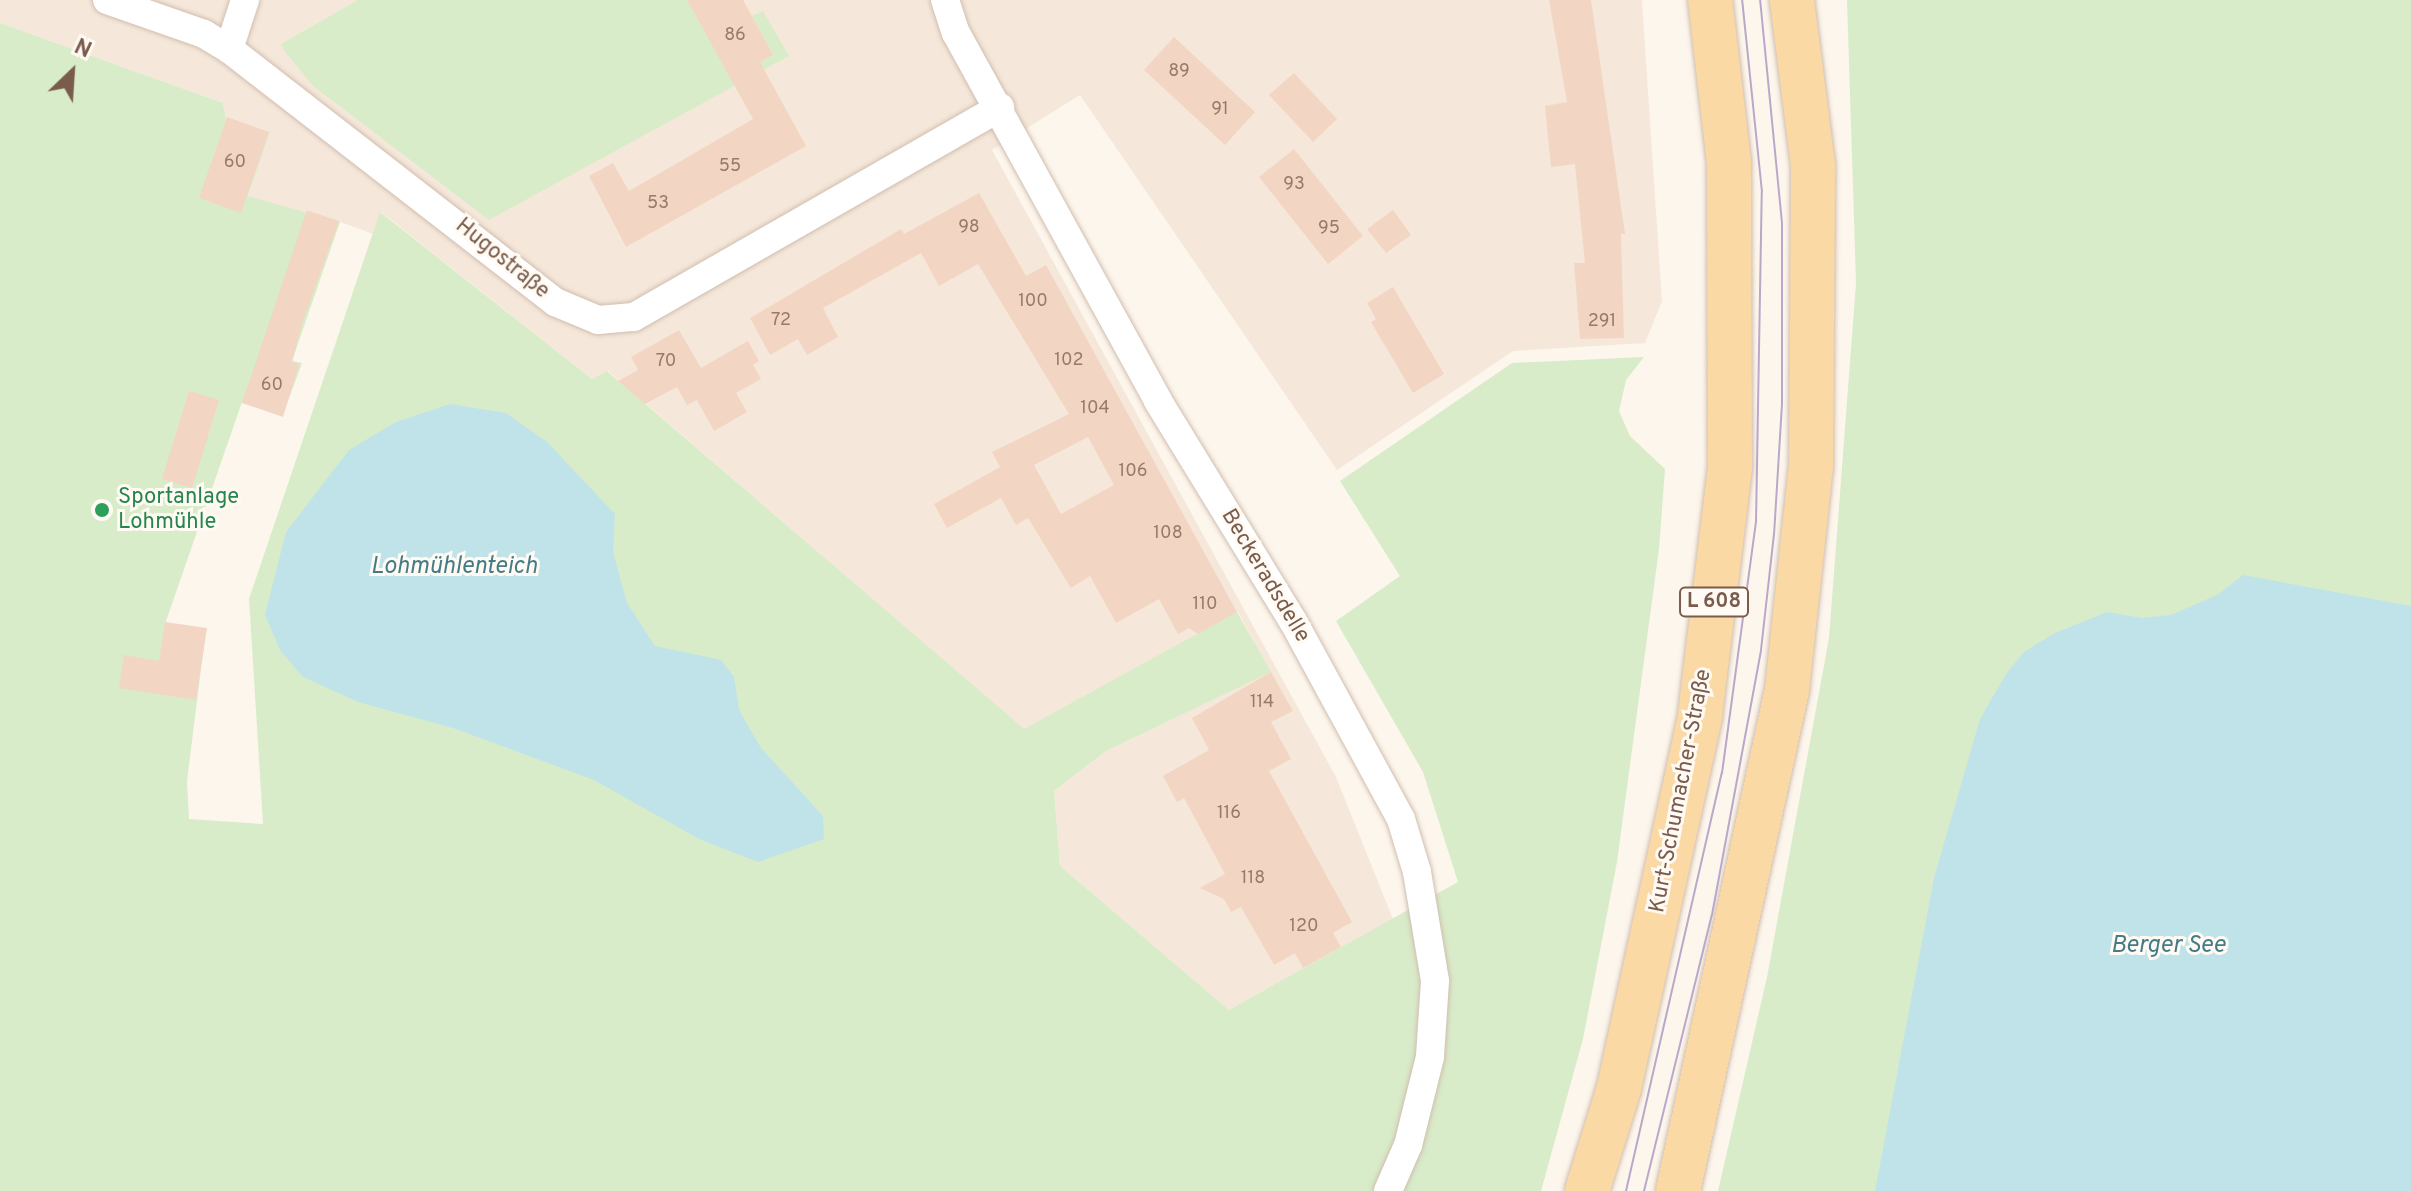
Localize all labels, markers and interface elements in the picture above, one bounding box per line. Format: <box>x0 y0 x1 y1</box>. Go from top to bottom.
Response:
house number: 86 <box>724 25 746 47</box>
north arrow <box>32 32 112 112</box>
text: N <box>69 34 95 65</box>
house number: 89 <box>1168 61 1190 83</box>
house number: 91 <box>1211 99 1229 121</box>
house number: 60 <box>224 152 246 174</box>
house number: 55 <box>719 156 741 178</box>
house number: 93 <box>1283 174 1305 196</box>
house number: 53 <box>647 193 669 215</box>
street label: Hugostraße <box>450 213 554 305</box>
house number: 98 <box>958 217 980 239</box>
house number: 95 <box>1318 218 1340 240</box>
house number: 100 <box>1018 291 1048 313</box>
house number: 72 <box>771 310 791 332</box>
house number: 291 <box>1588 311 1616 333</box>
house number: 102 <box>1054 350 1084 372</box>
house number: 70 <box>656 351 676 373</box>
house number: 60 <box>261 375 283 397</box>
house number: 104 <box>1080 398 1110 420</box>
house number: 106 <box>1118 461 1148 483</box>
place label: Sportanlage Lohmühle <box>118 484 239 536</box>
marker: Sportanlage Lohmühle <box>93 501 111 519</box>
street label: Beckeradsdelle <box>1215 504 1315 648</box>
house number: 108 <box>1153 523 1183 545</box>
water label: Lohmühlenteich <box>371 554 537 582</box>
road number: L 608 <box>1678 586 1750 618</box>
house number: 110 <box>1193 594 1217 616</box>
street label: Kurt-Schumacher-Straße <box>1644 667 1718 915</box>
house number: 114 <box>1250 692 1274 714</box>
house number: 116 <box>1217 803 1241 825</box>
house number: 118 <box>1241 868 1265 890</box>
house number: 120 <box>1289 916 1319 938</box>
water label: Berger See <box>2111 933 2225 961</box>

